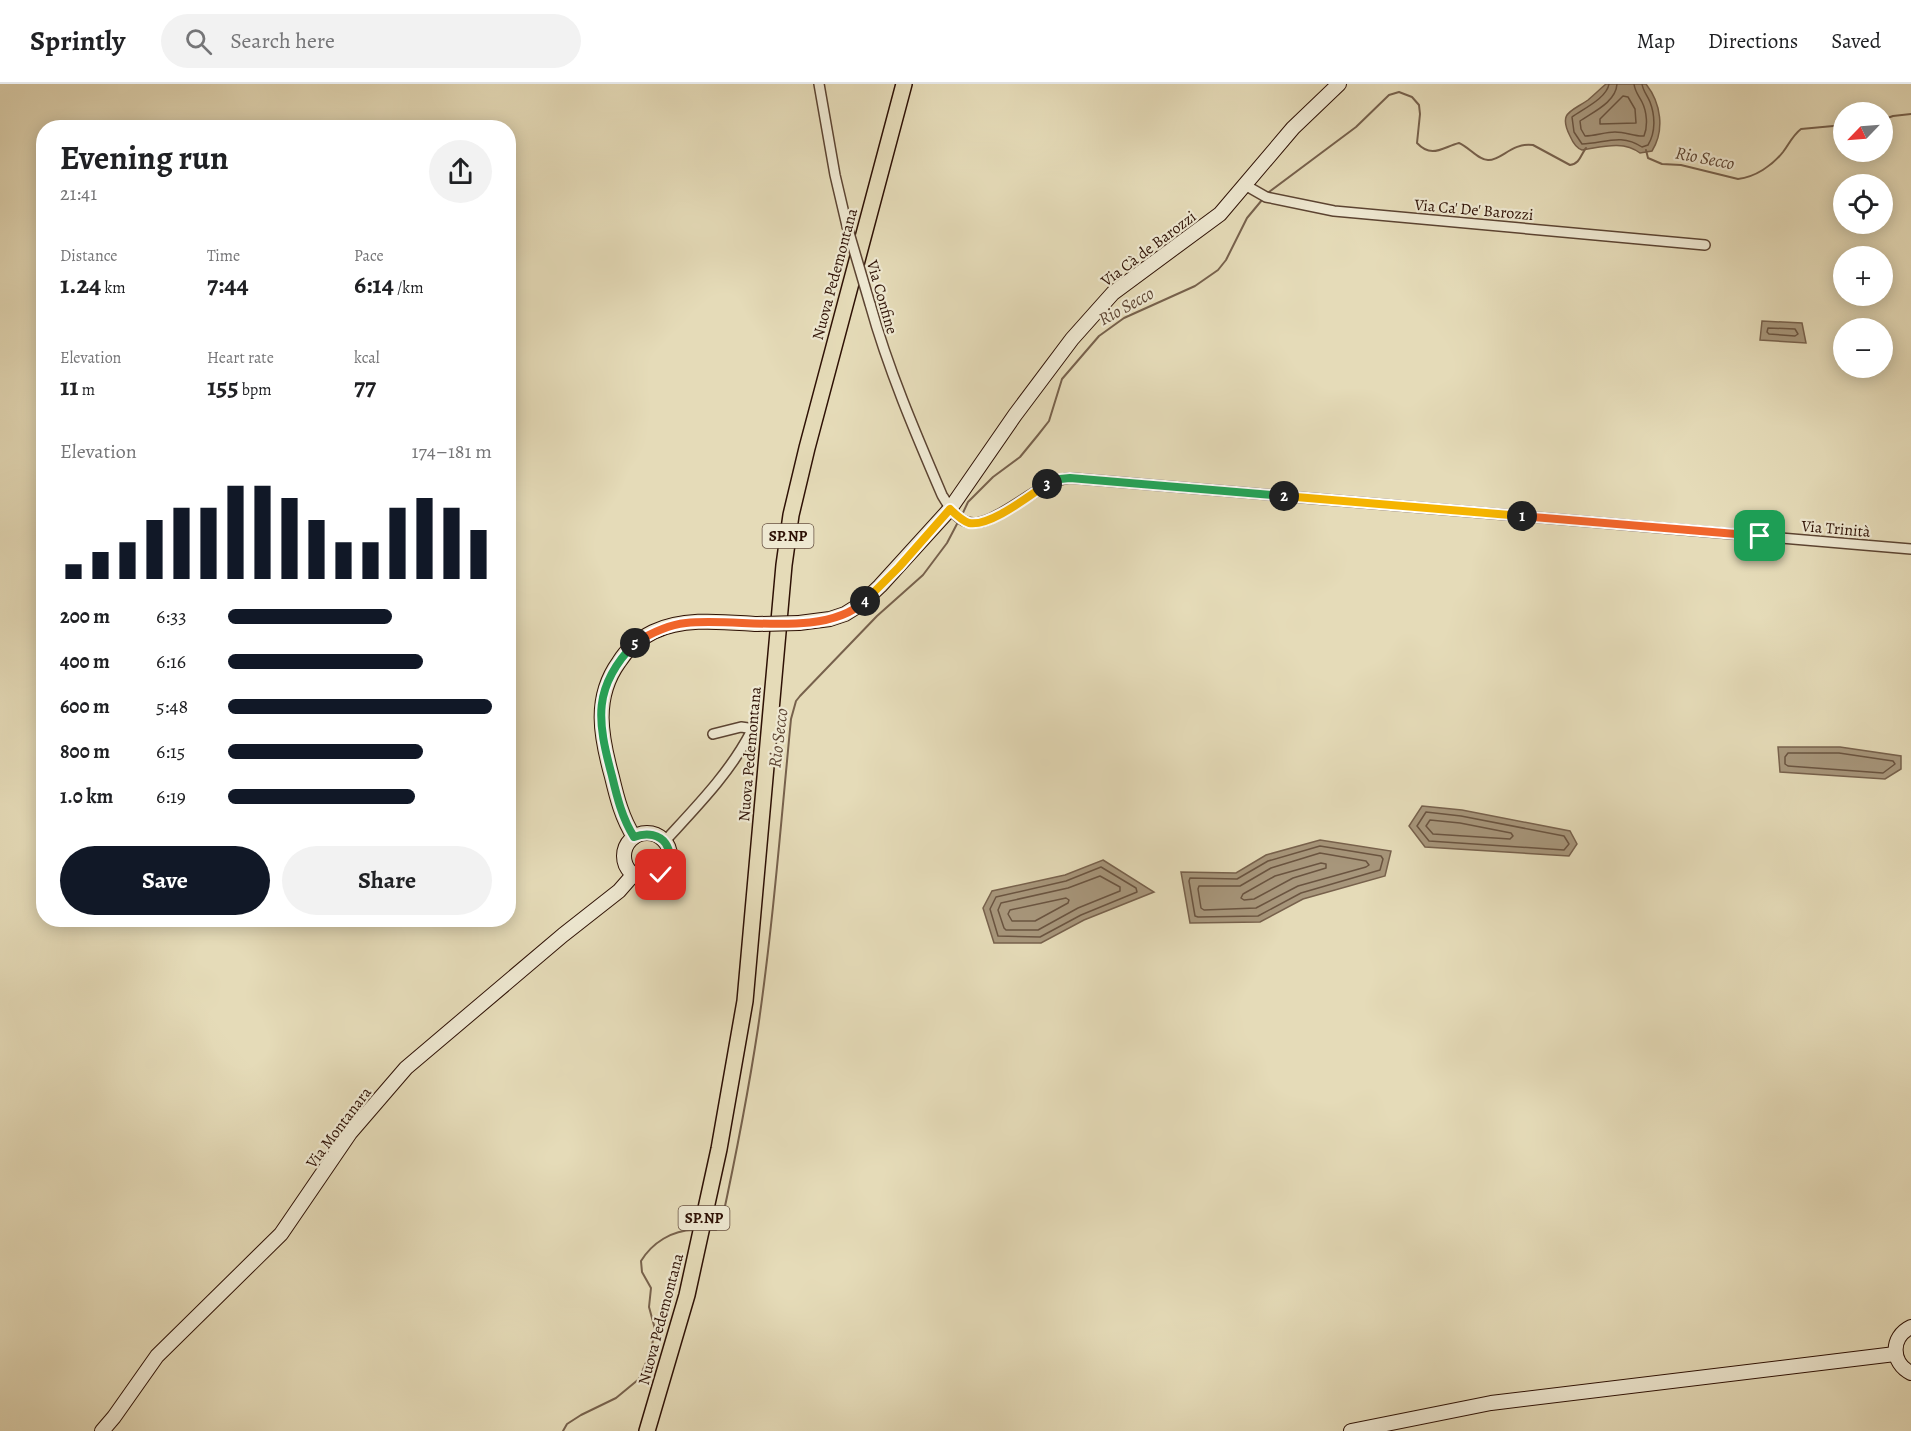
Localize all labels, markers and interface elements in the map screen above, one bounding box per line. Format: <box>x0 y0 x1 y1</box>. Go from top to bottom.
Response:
search box <box>161 14 581 68</box>
text: Sprintly <box>30 22 125 60</box>
icon: search <box>182 25 215 58</box>
text: Search here <box>230 26 335 56</box>
text: Map <box>1637 27 1675 55</box>
text: Directions <box>1708 27 1798 55</box>
text: Saved <box>1831 27 1881 55</box>
north arrow <box>1833 102 1893 162</box>
map controls <box>1833 102 1893 378</box>
text: Evening run <box>60 135 229 180</box>
button: share <box>429 140 492 203</box>
water label: Rio Secco <box>1673 141 1737 175</box>
button: locate <box>1833 174 1893 234</box>
text: 21:41 <box>60 180 97 207</box>
street label: Via Ca' De' Barozzi <box>1412 194 1534 226</box>
street label: Nuova Pedemontana <box>807 206 863 343</box>
street label: Via Cà de Barozzi <box>1096 206 1201 292</box>
text: Distance <box>60 245 117 267</box>
text: Time <box>207 245 240 267</box>
text: Pace <box>354 245 384 267</box>
button: + <box>1833 246 1893 306</box>
street label: Via Confine <box>861 257 903 337</box>
text: 1.24 <box>60 267 101 302</box>
text: 7:44 <box>207 267 249 302</box>
text: 6:14 <box>354 267 394 302</box>
text: km <box>101 277 126 299</box>
text: /km <box>394 277 424 299</box>
water label: Rio Secco <box>1094 281 1158 331</box>
button: − <box>1833 318 1893 378</box>
text: Elevation <box>60 347 121 369</box>
text: Heart rate <box>207 347 274 369</box>
text: kcal <box>354 347 380 369</box>
text: 11 <box>60 369 79 404</box>
text: 155 <box>207 369 239 404</box>
text: 77 <box>354 369 376 404</box>
text: m <box>79 379 95 401</box>
text: bpm <box>239 379 272 401</box>
text: Elevation <box>60 438 137 465</box>
text: 174–181 m <box>412 438 492 465</box>
pin: 3 <box>1032 469 1062 499</box>
text: 3 <box>1044 473 1050 495</box>
pin: 2 <box>1269 481 1299 511</box>
text: 2 <box>1280 485 1288 507</box>
pin: 1 <box>1507 501 1537 531</box>
text: 1 <box>1519 505 1525 527</box>
pin <box>1734 510 1785 561</box>
street label: Via Trinità <box>1800 515 1872 543</box>
icon: arrive <box>1743 519 1776 552</box>
road number: SP.NP <box>762 524 814 548</box>
pin: 4 <box>850 586 880 616</box>
text: 4 <box>861 590 869 612</box>
text: 200 m <box>60 603 110 630</box>
text: 6:33 <box>156 603 187 630</box>
pin: 5 <box>620 628 650 658</box>
text: 5 <box>632 632 638 654</box>
text: 400 m <box>60 648 110 675</box>
text: 6:16 <box>156 648 186 675</box>
street label: Nuova Pedemontana <box>733 685 767 822</box>
text: 600 m <box>60 693 110 720</box>
text: 5:48 <box>156 693 188 720</box>
water label: Rio Secco <box>762 707 794 769</box>
text: 800 m <box>60 738 110 765</box>
text: 6:15 <box>156 738 185 765</box>
text: 1.0 km <box>60 783 113 810</box>
text: 6:19 <box>156 783 186 810</box>
button: Save <box>60 846 270 915</box>
button: Share <box>282 846 492 915</box>
pin <box>635 849 686 900</box>
icon: check <box>644 858 677 891</box>
street label: Via Montanara <box>300 1082 377 1174</box>
road number: SP.NP <box>678 1206 730 1230</box>
street label: Nuova Pedemontana <box>633 1251 689 1388</box>

